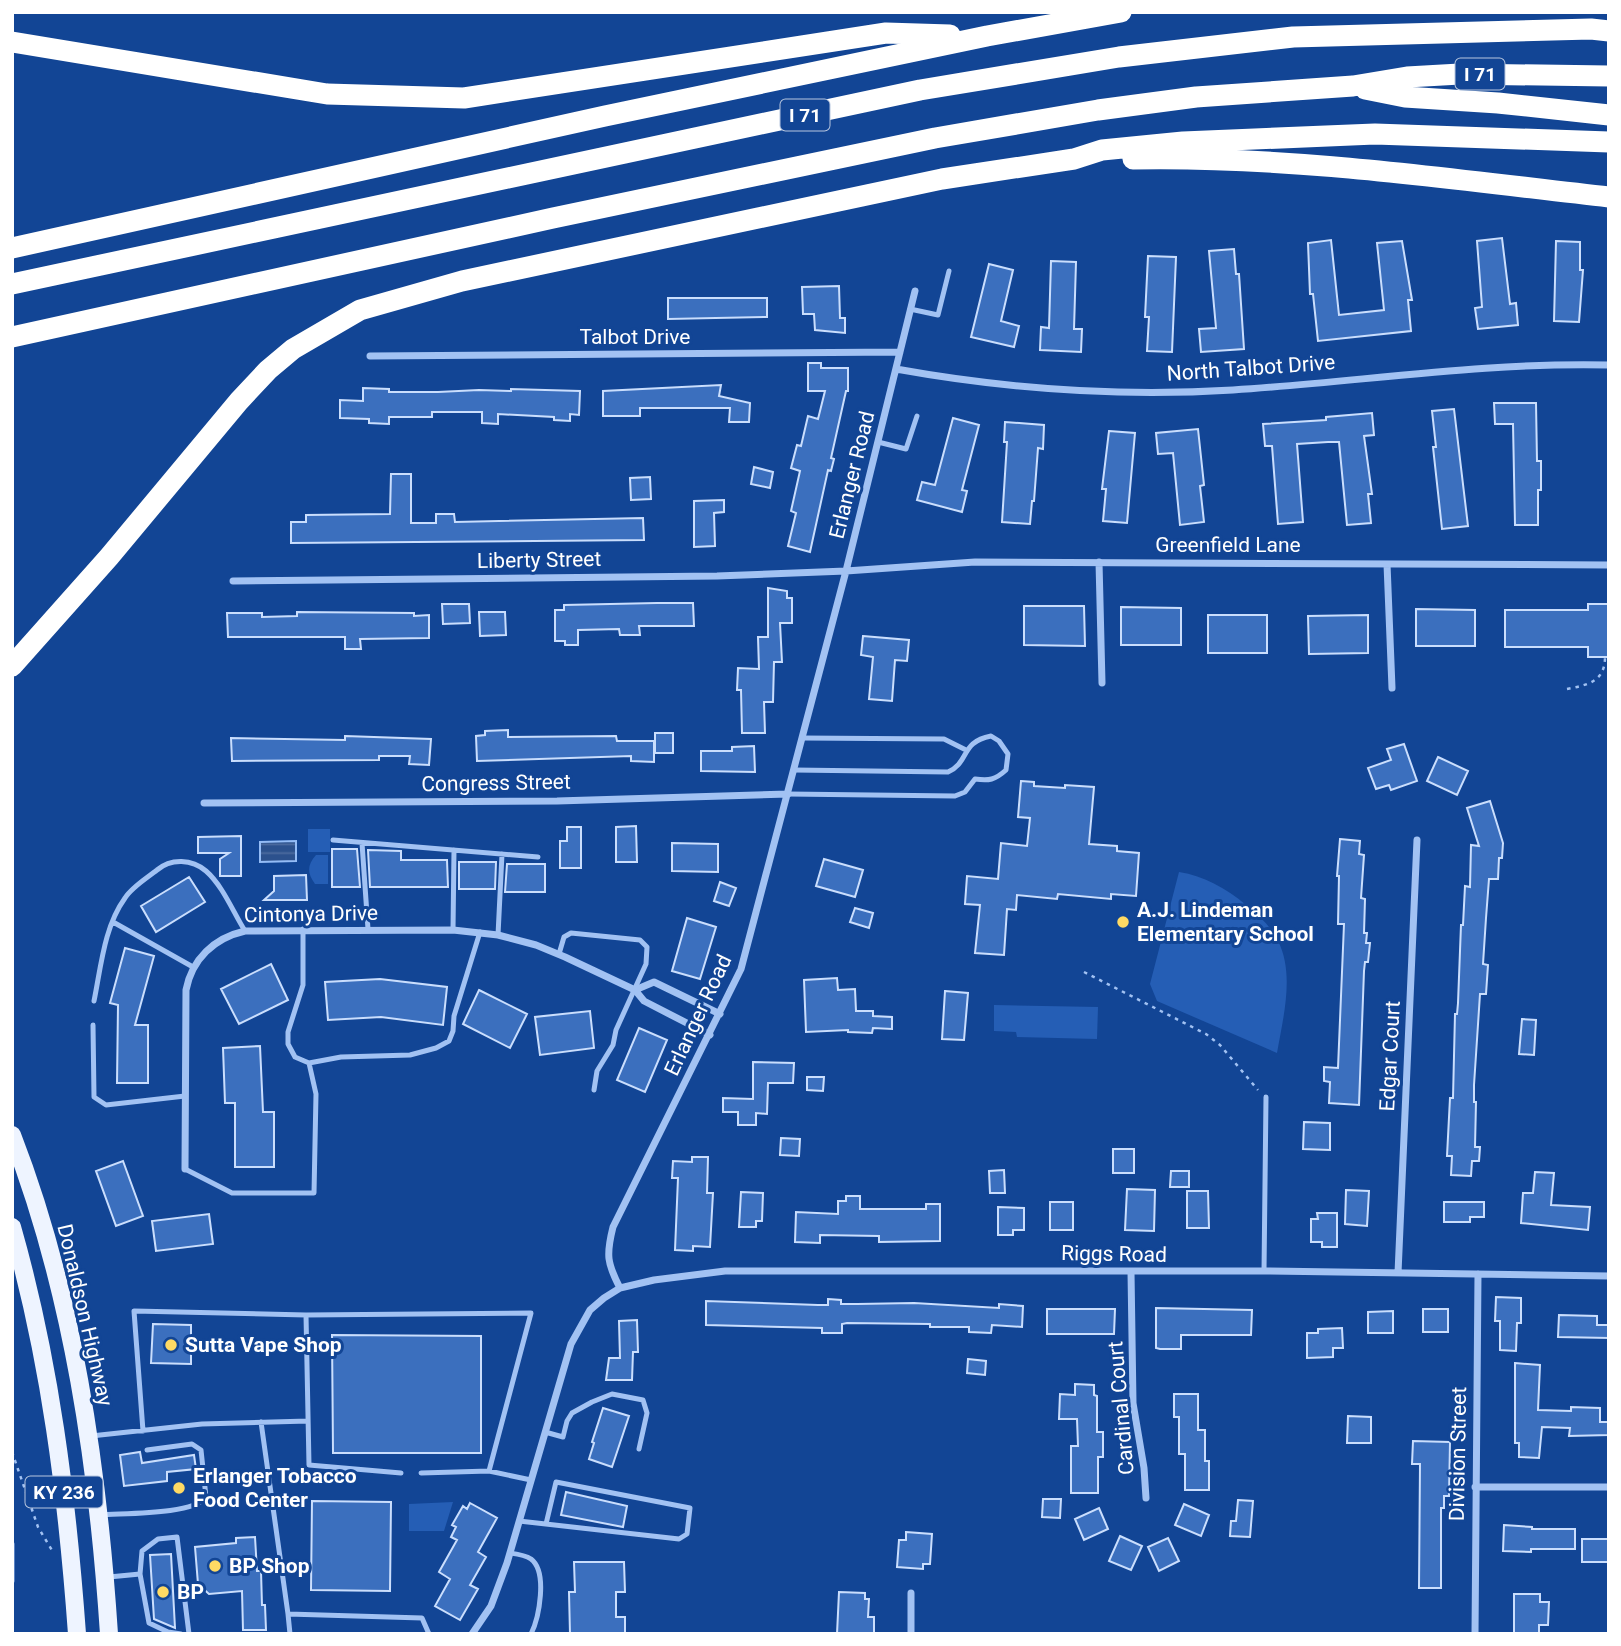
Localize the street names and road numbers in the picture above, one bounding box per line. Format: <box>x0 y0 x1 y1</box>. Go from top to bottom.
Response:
road number: I 71 <box>1456 58 1504 90</box>
road number: I 71 <box>780 99 830 130</box>
street label: Talbot Drive <box>580 325 690 349</box>
street label: North Talbot Drive <box>1166 350 1336 386</box>
street label: Erlanger Road <box>825 409 879 541</box>
street label: Greenfield Lane <box>1155 533 1301 557</box>
street label: Liberty Street <box>477 547 602 573</box>
street label: Congress Street <box>421 770 571 796</box>
street label: Cintonya Drive <box>244 901 378 927</box>
street label: Erlanger Road <box>660 951 736 1079</box>
street label: Edgar Court <box>1375 1000 1405 1112</box>
street label: Donaldson Highway <box>52 1222 118 1408</box>
street label: Riggs Road <box>1061 1241 1167 1267</box>
street label: Cardinal Court <box>1103 1340 1139 1476</box>
street label: Division Street <box>1445 1387 1471 1521</box>
road number: KY 236 <box>25 1476 102 1508</box>

